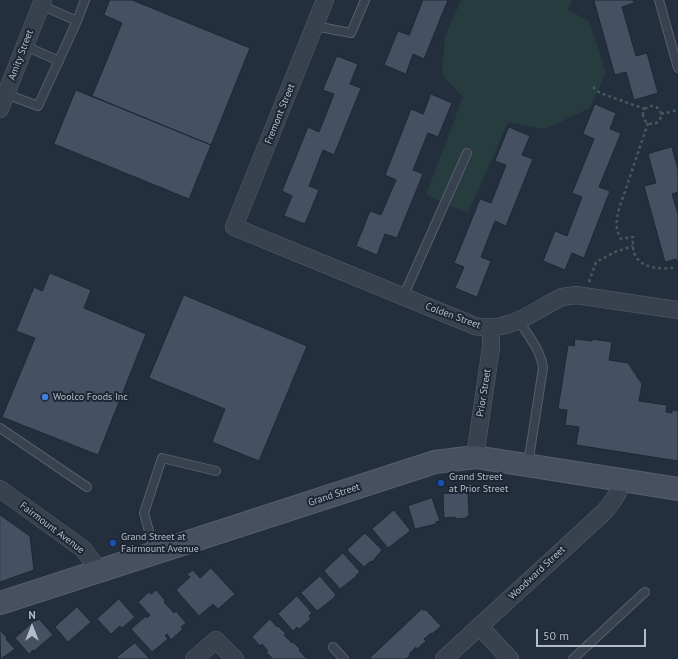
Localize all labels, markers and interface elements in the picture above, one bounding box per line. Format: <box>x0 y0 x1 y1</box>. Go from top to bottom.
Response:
street label: Amity Street <box>6 28 36 82</box>
street label: Fremont Street <box>262 82 298 146</box>
street label: Colden Street <box>424 300 482 332</box>
street label: Prior Street <box>474 368 494 418</box>
place label: Woolco Foods Inc <box>53 391 128 403</box>
marker: Woolco Foods Inc <box>40 392 50 402</box>
place label: Grand Street at Prior Street <box>449 471 508 494</box>
marker: Grand Street at Prior Street <box>436 478 446 488</box>
street label: Grand Street <box>307 481 361 509</box>
street label: Fairmount Avenue <box>17 500 87 556</box>
place label: Grand Street at Fairmount Avenue <box>121 531 199 554</box>
marker: Grand Street at Fairmount Avenue <box>108 538 118 548</box>
street label: Woodward Street <box>506 544 568 602</box>
north arrow <box>12 607 52 647</box>
text: N <box>28 608 36 622</box>
scale bar <box>538 621 648 647</box>
text: 50 m <box>543 628 569 643</box>

